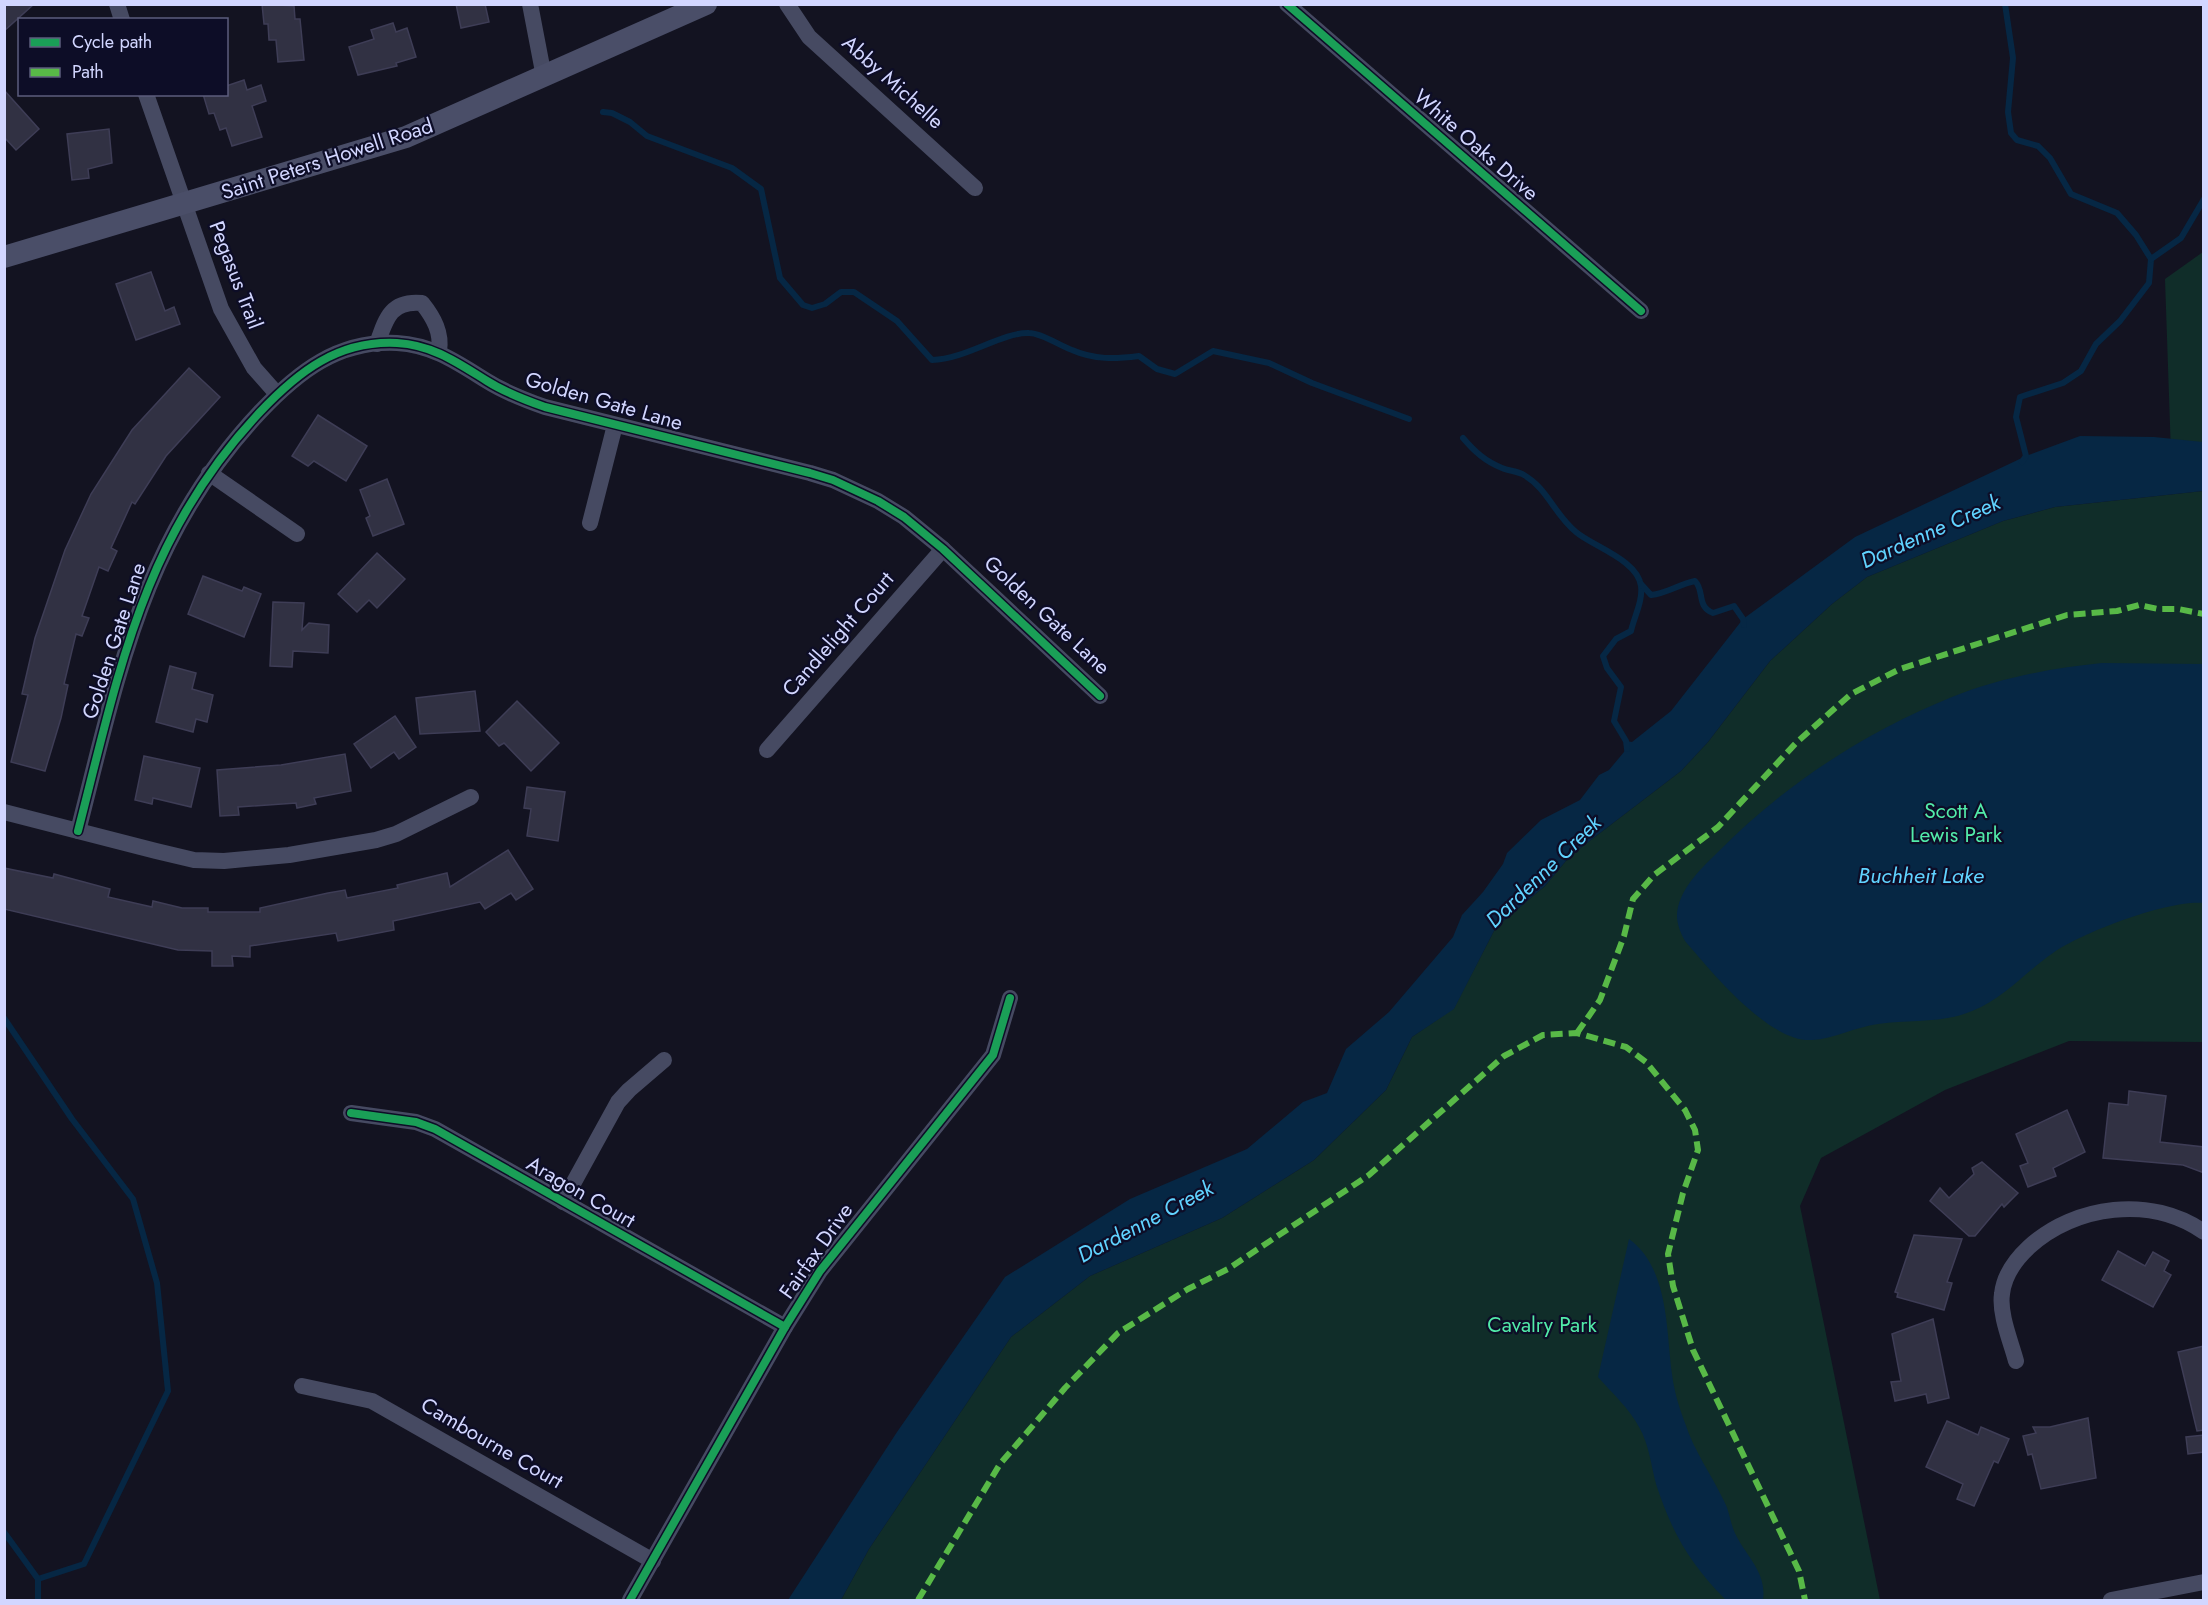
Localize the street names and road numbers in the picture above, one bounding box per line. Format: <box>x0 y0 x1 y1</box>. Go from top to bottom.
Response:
street label: Abby Michelle <box>835 28 951 136</box>
street label: White Oaks Drive <box>1407 82 1545 208</box>
street label: Saint Peters Howell Road <box>217 111 437 207</box>
street label: Pegasus Trail <box>202 217 270 333</box>
street label: Golden Gate Lane <box>522 364 686 438</box>
street label: Golden Gate Lane <box>977 549 1117 682</box>
street label: Golden Gate Lane <box>75 559 153 723</box>
street label: Candlelight Court <box>775 565 901 703</box>
street label: Aragon Court <box>521 1149 641 1235</box>
street label: Fairfax Drive <box>772 1197 860 1305</box>
street label: Cambourne Court <box>415 1390 569 1496</box>

